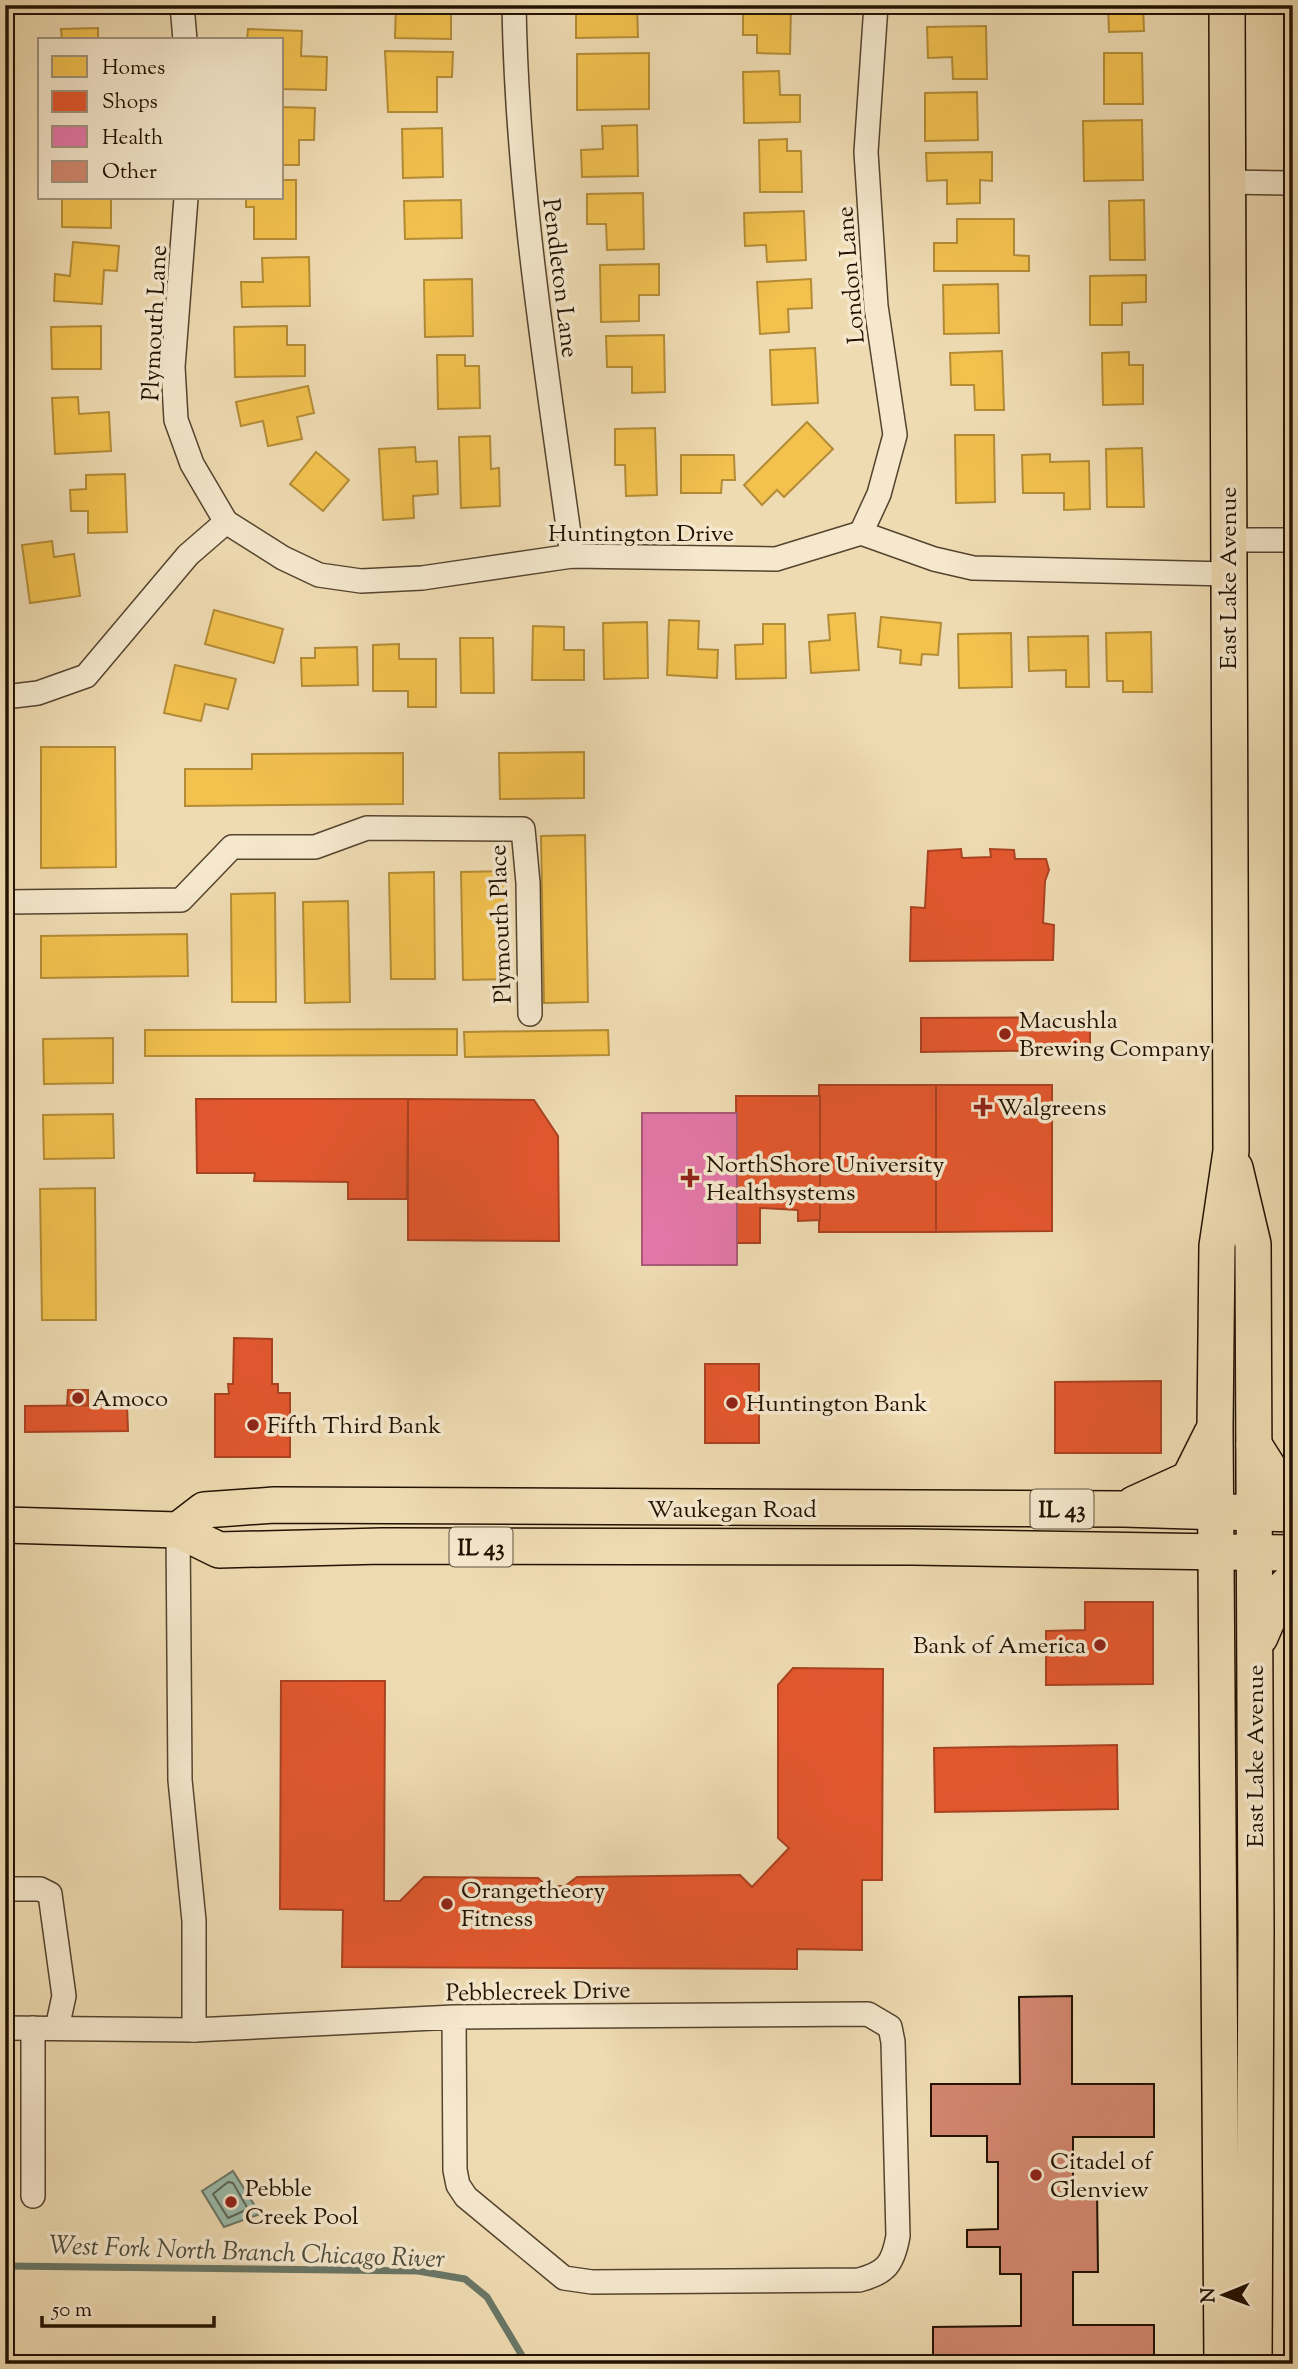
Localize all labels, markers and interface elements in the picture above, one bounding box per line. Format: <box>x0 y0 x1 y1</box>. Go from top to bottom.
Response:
legend <box>38 38 284 200</box>
text: Homes <box>102 54 165 84</box>
text: Shops <box>102 88 158 118</box>
text: Health <box>102 124 163 154</box>
text: Other <box>102 158 157 188</box>
street label: Pendleton Lane <box>532 197 586 360</box>
street label: London Lane <box>829 205 875 345</box>
street label: Plymouth Lane <box>135 244 177 402</box>
street label: East Lake Avenue <box>1213 487 1247 669</box>
street label: Huntington Drive <box>548 518 734 552</box>
street label: Plymouth Place <box>482 844 522 1004</box>
place label: Macushla Brewing Company <box>1019 1005 1211 1067</box>
marker: Macushla Brewing Company <box>997 1026 1013 1042</box>
place label: Walgreens <box>997 1092 1106 1126</box>
marker: Walgreens <box>975 1099 991 1115</box>
place label: NorthShore University Healthsystems <box>706 1149 944 1211</box>
marker: NorthShore University Healthsystems <box>680 1168 700 1188</box>
place label: Amoco <box>92 1383 168 1417</box>
place label: Huntington Bank <box>746 1388 928 1422</box>
marker: Amoco <box>70 1390 86 1406</box>
marker: Huntington Bank <box>724 1395 740 1411</box>
place label: Fifth Third Bank <box>267 1410 441 1444</box>
marker: Fifth Third Bank <box>245 1417 261 1433</box>
road number: IL 43 <box>1030 1490 1094 1528</box>
street label: Waukegan Road <box>647 1494 817 1528</box>
road number: IL 43 <box>449 1528 512 1566</box>
place label: Bank of America <box>913 1630 1086 1664</box>
marker: Bank of America <box>1092 1637 1108 1653</box>
street label: East Lake Avenue <box>1240 1665 1274 1847</box>
place label: Orangetheory Fitness <box>461 1875 606 1937</box>
marker: Orangetheory Fitness <box>439 1896 455 1912</box>
street label: Pebblecreek Drive <box>445 1974 631 2012</box>
place label: Citadel of Glenview <box>1050 2146 1154 2208</box>
marker: Citadel of Glenview <box>1028 2167 1044 2183</box>
place label: Pebble Creek Pool <box>245 2173 359 2235</box>
marker: Pebble Creek Pool <box>223 2194 239 2210</box>
water label: West Fork North Branch Chicago River <box>48 2228 446 2279</box>
north arrow <box>1190 2260 1260 2330</box>
scale bar <box>42 2285 214 2329</box>
text: N <box>1196 2287 1223 2303</box>
text: 50 m <box>51 2296 92 2326</box>

